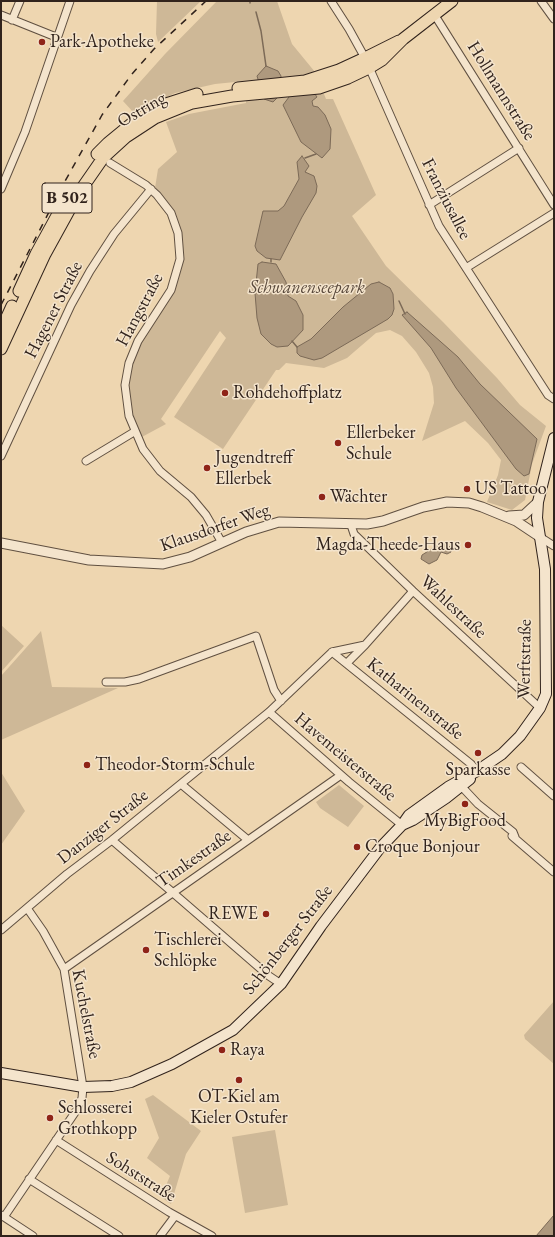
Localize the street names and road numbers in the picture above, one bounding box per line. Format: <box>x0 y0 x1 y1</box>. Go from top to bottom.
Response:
street label: Hollmannstraße <box>462 37 540 145</box>
street label: Ostring <box>114 87 170 133</box>
street label: Franziusallee <box>416 155 476 243</box>
road number: B 502 <box>42 183 92 213</box>
street label: Hagener Straße <box>20 258 88 362</box>
street label: Hangstraße <box>112 270 168 350</box>
street label: Klausdorfer Weg <box>157 499 273 557</box>
street label: Wahlestraße <box>415 571 491 643</box>
street label: Werftstraße <box>514 619 536 699</box>
street label: Katharinenstraße <box>362 653 468 745</box>
street label: Havemeisterstraße <box>290 708 400 806</box>
street label: Danziger Straße <box>53 785 153 869</box>
street label: Timkestraße <box>152 825 236 893</box>
street label: Schönberger Straße <box>238 881 338 999</box>
street label: Kuchelstraße <box>67 968 105 1060</box>
street label: Sohststraße <box>102 1147 180 1207</box>

